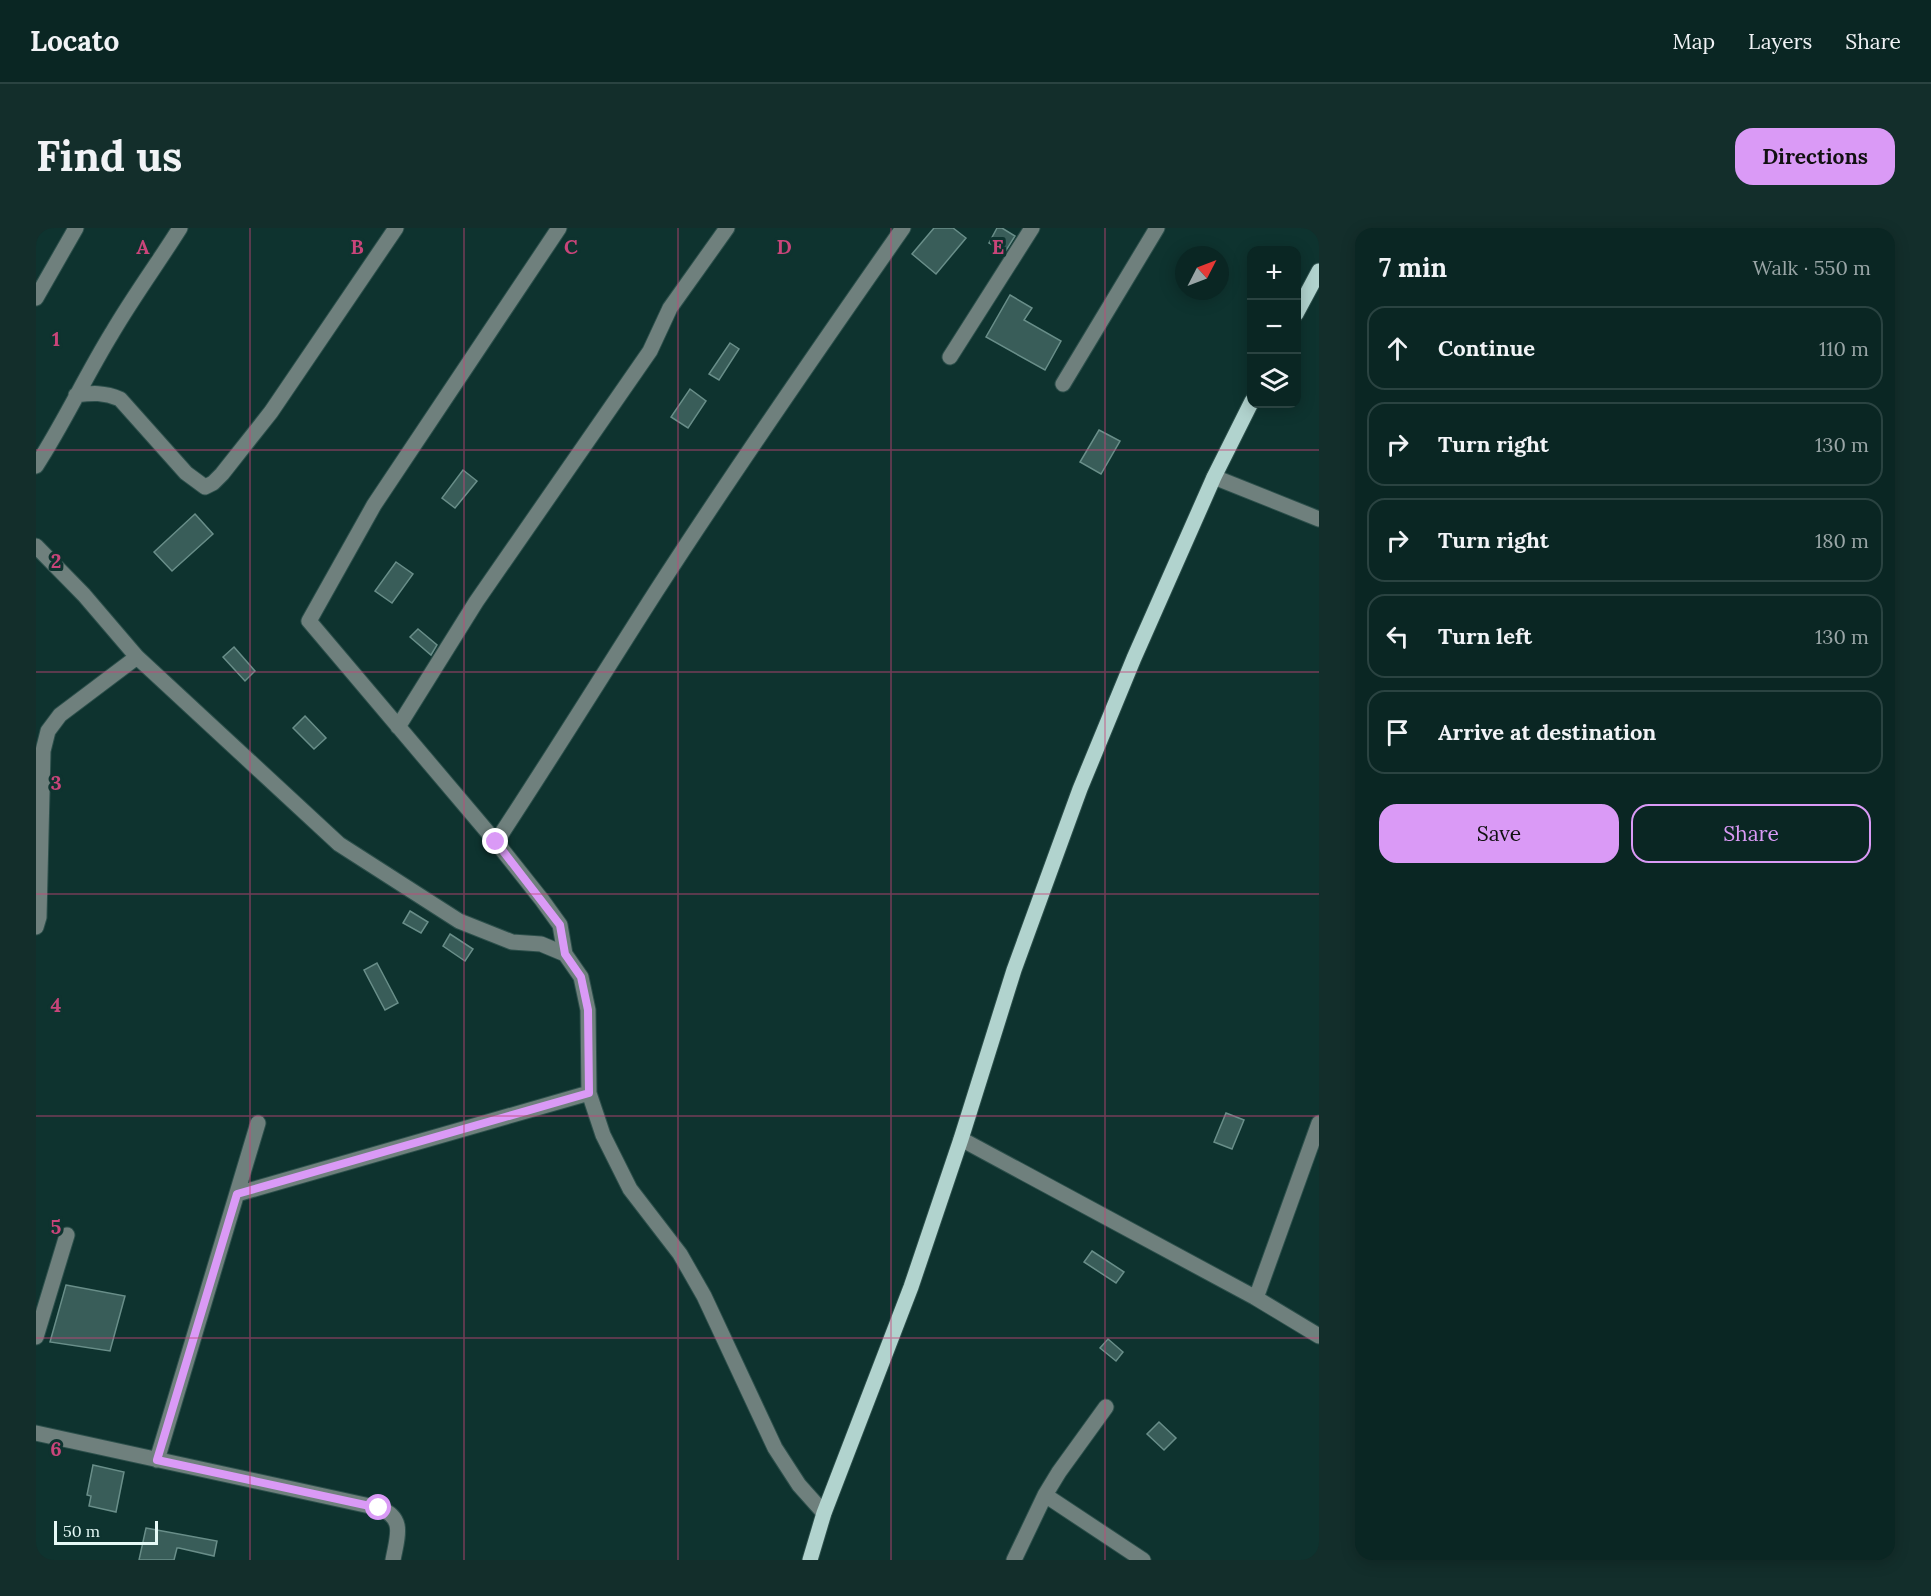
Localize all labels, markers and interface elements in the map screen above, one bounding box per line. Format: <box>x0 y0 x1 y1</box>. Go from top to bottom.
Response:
text: Locato <box>30 23 119 59</box>
text: Map <box>1672 28 1715 55</box>
text: Layers <box>1748 28 1812 55</box>
text: Share <box>1845 28 1901 55</box>
button: Directions <box>1735 128 1895 185</box>
text: Find us <box>36 129 182 183</box>
text: A <box>136 234 150 259</box>
text: B <box>350 234 364 259</box>
text: C <box>564 234 578 259</box>
text: D <box>776 234 792 259</box>
text: E <box>992 234 1004 259</box>
north arrow <box>1175 246 1229 300</box>
map controls <box>1247 246 1301 408</box>
button: + <box>1247 246 1301 300</box>
text: 7 min <box>1379 251 1447 284</box>
text: Walk · 550 m <box>1753 255 1871 280</box>
button: − <box>1247 300 1301 354</box>
text: 1 <box>52 326 60 351</box>
icon: ahead <box>1381 332 1414 365</box>
text: Continue <box>1438 334 1535 362</box>
text: 110 m <box>1819 336 1869 361</box>
button: layers <box>1247 354 1301 408</box>
icon: right <box>1381 428 1414 461</box>
text: Turn right <box>1438 430 1549 458</box>
text: 130 m <box>1815 432 1869 457</box>
icon: right <box>1381 524 1414 557</box>
text: Turn right <box>1438 526 1549 554</box>
text: 180 m <box>1815 528 1869 553</box>
text: 2 <box>51 548 61 573</box>
icon: left <box>1381 620 1414 653</box>
text: Turn left <box>1438 622 1532 650</box>
text: 130 m <box>1815 624 1869 649</box>
icon: arrive <box>1381 716 1414 749</box>
text: Arrive at destination <box>1438 718 1656 746</box>
text: 3 <box>50 770 62 795</box>
button: Save <box>1379 804 1619 863</box>
button: Share <box>1631 804 1871 863</box>
route end <box>482 828 508 854</box>
text: 4 <box>51 992 62 1017</box>
text: 5 <box>51 1214 62 1239</box>
text: 6 <box>50 1436 62 1461</box>
route start <box>365 1494 391 1520</box>
scale bar <box>54 1518 158 1546</box>
text: 50 m <box>63 1521 100 1541</box>

